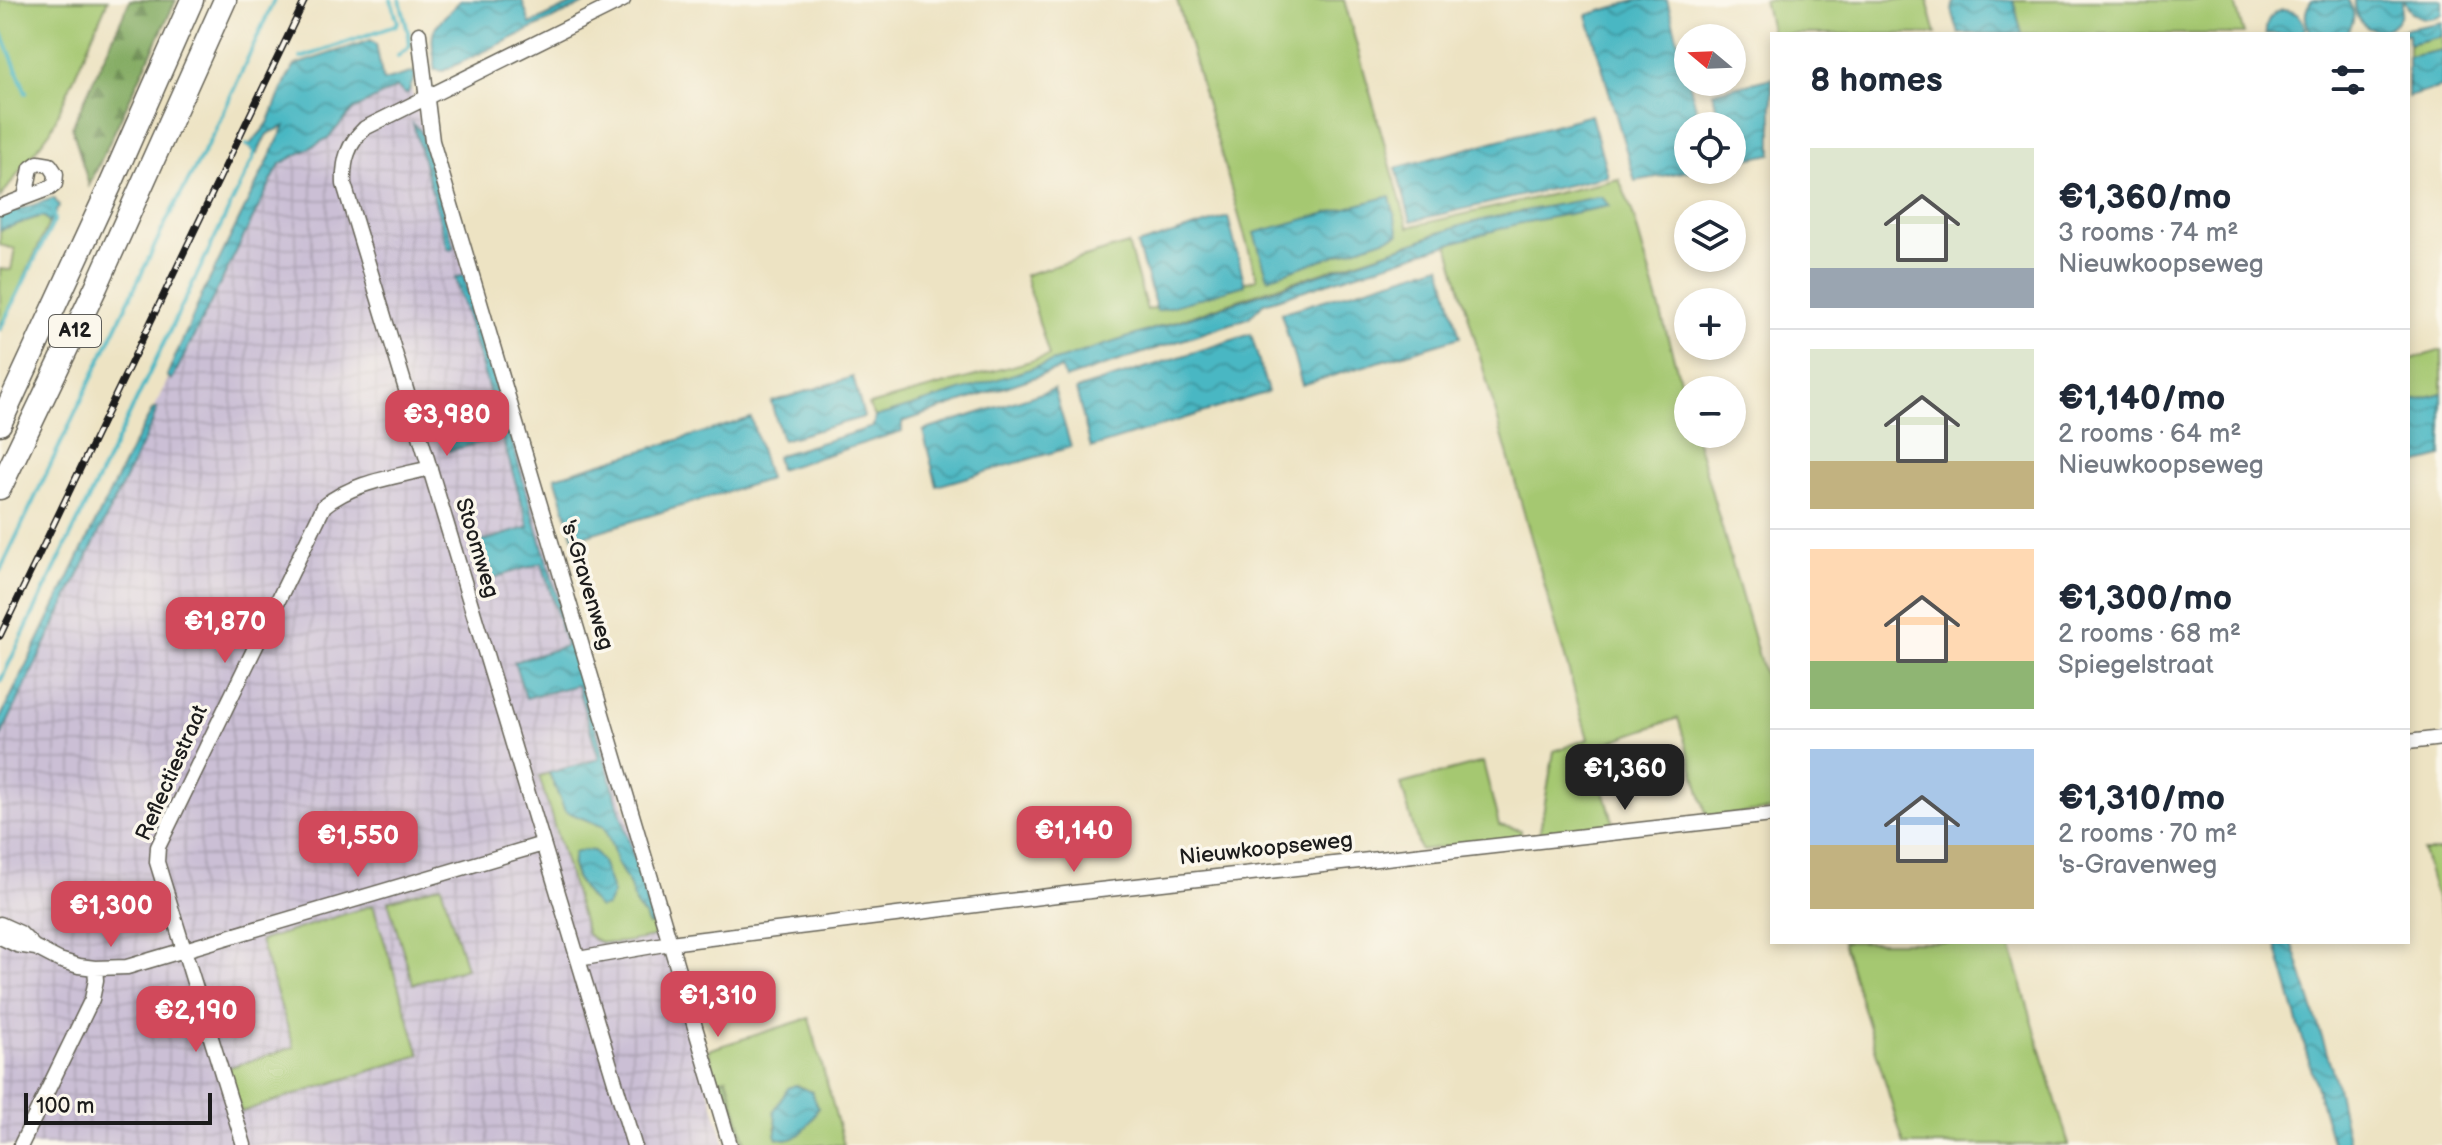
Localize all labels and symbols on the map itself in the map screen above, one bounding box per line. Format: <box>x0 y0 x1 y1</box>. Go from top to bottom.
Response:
north arrow <box>1674 24 1746 96</box>
road number: A12 <box>49 315 101 347</box>
pin: €3,980 <box>382 390 512 458</box>
street label: Stoomweg <box>449 495 505 601</box>
street label: 's-Gravenweg <box>554 517 620 653</box>
pin: €1,870 <box>160 597 290 665</box>
street label: Reflectiestraat <box>130 701 214 845</box>
pin: €1,360 <box>1560 744 1690 812</box>
pin: €1,140 <box>1009 806 1139 874</box>
pin: €1,550 <box>293 811 423 879</box>
street label: Nieuwkoopseweg <box>1178 826 1354 872</box>
pin: €1,300 <box>46 881 176 949</box>
pin: €1,310 <box>653 971 783 1039</box>
pin: €2,190 <box>131 986 261 1054</box>
scale bar <box>24 1089 212 1125</box>

